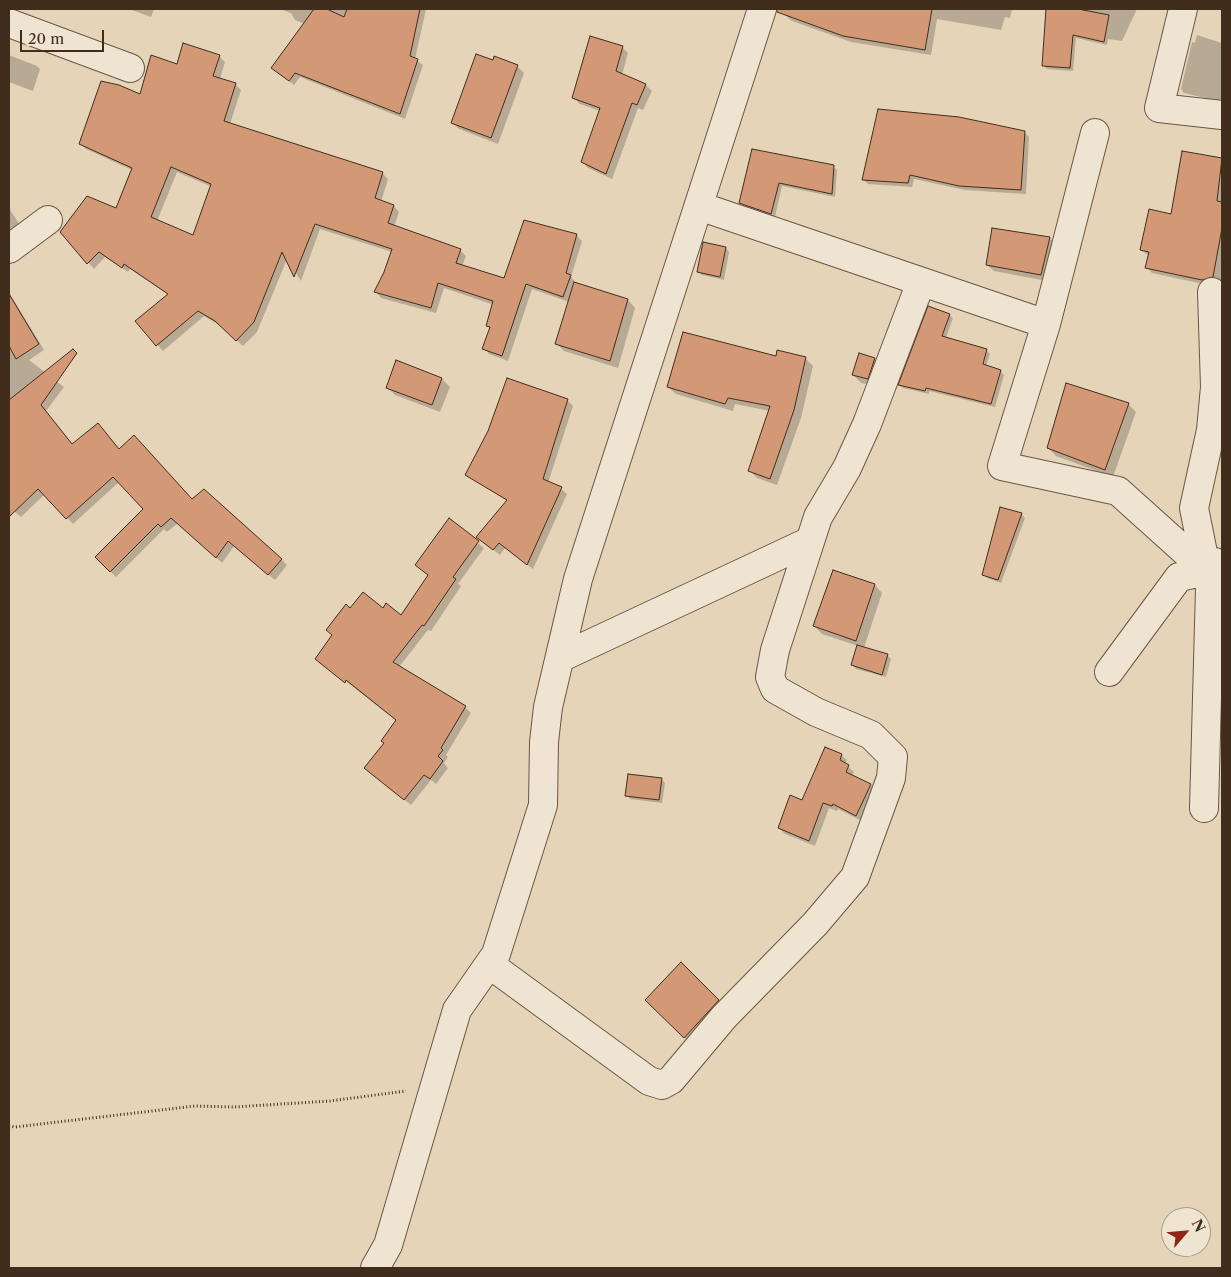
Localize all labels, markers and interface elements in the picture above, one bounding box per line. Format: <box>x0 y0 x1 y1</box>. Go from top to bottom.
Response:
scale bar <box>22 20 106 52</box>
text: 20 m <box>28 29 64 48</box>
north arrow <box>1161 1207 1211 1257</box>
text: N <box>1188 1216 1209 1235</box>

